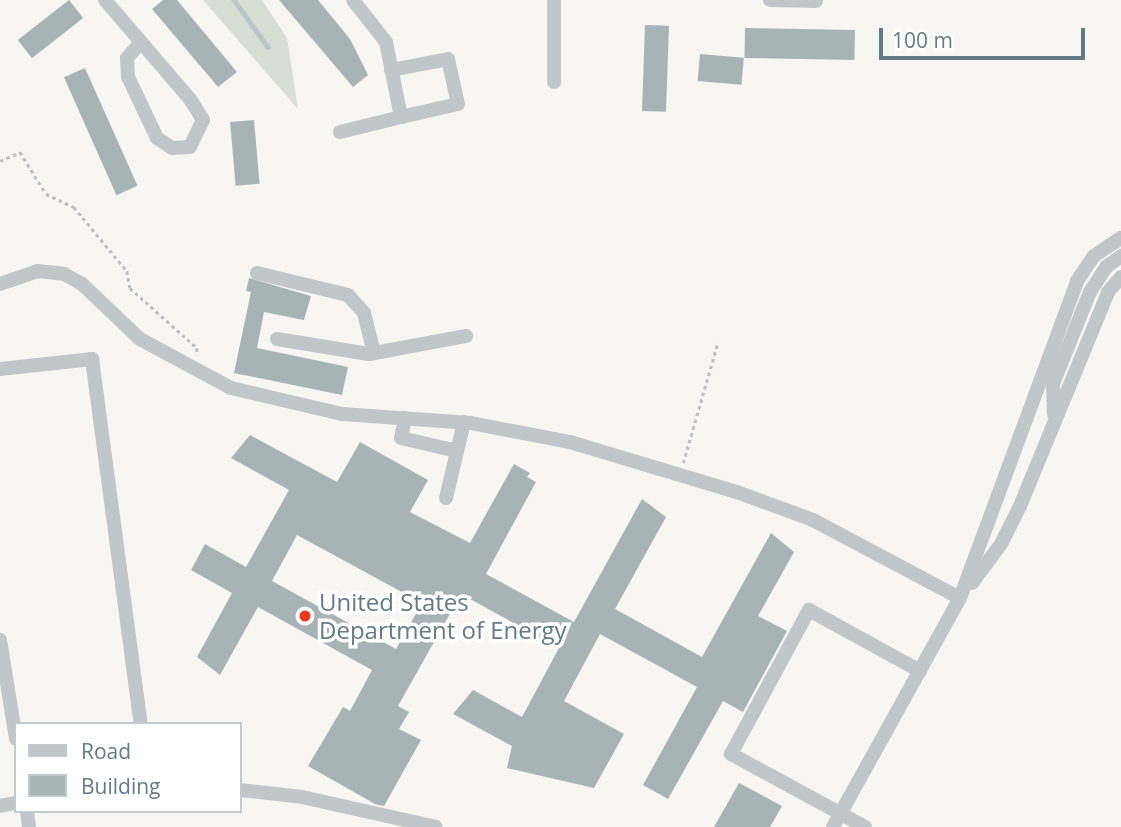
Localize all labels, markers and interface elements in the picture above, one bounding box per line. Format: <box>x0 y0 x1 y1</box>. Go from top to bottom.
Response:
scale bar <box>883 14 1090 58</box>
text: 100 m <box>892 26 953 54</box>
place label: United States Department of Energy <box>319 588 567 644</box>
marker: United States Department of Energy <box>297 608 313 624</box>
legend <box>14 722 242 813</box>
text: Road <box>81 737 131 765</box>
text: Building <box>81 772 160 800</box>

